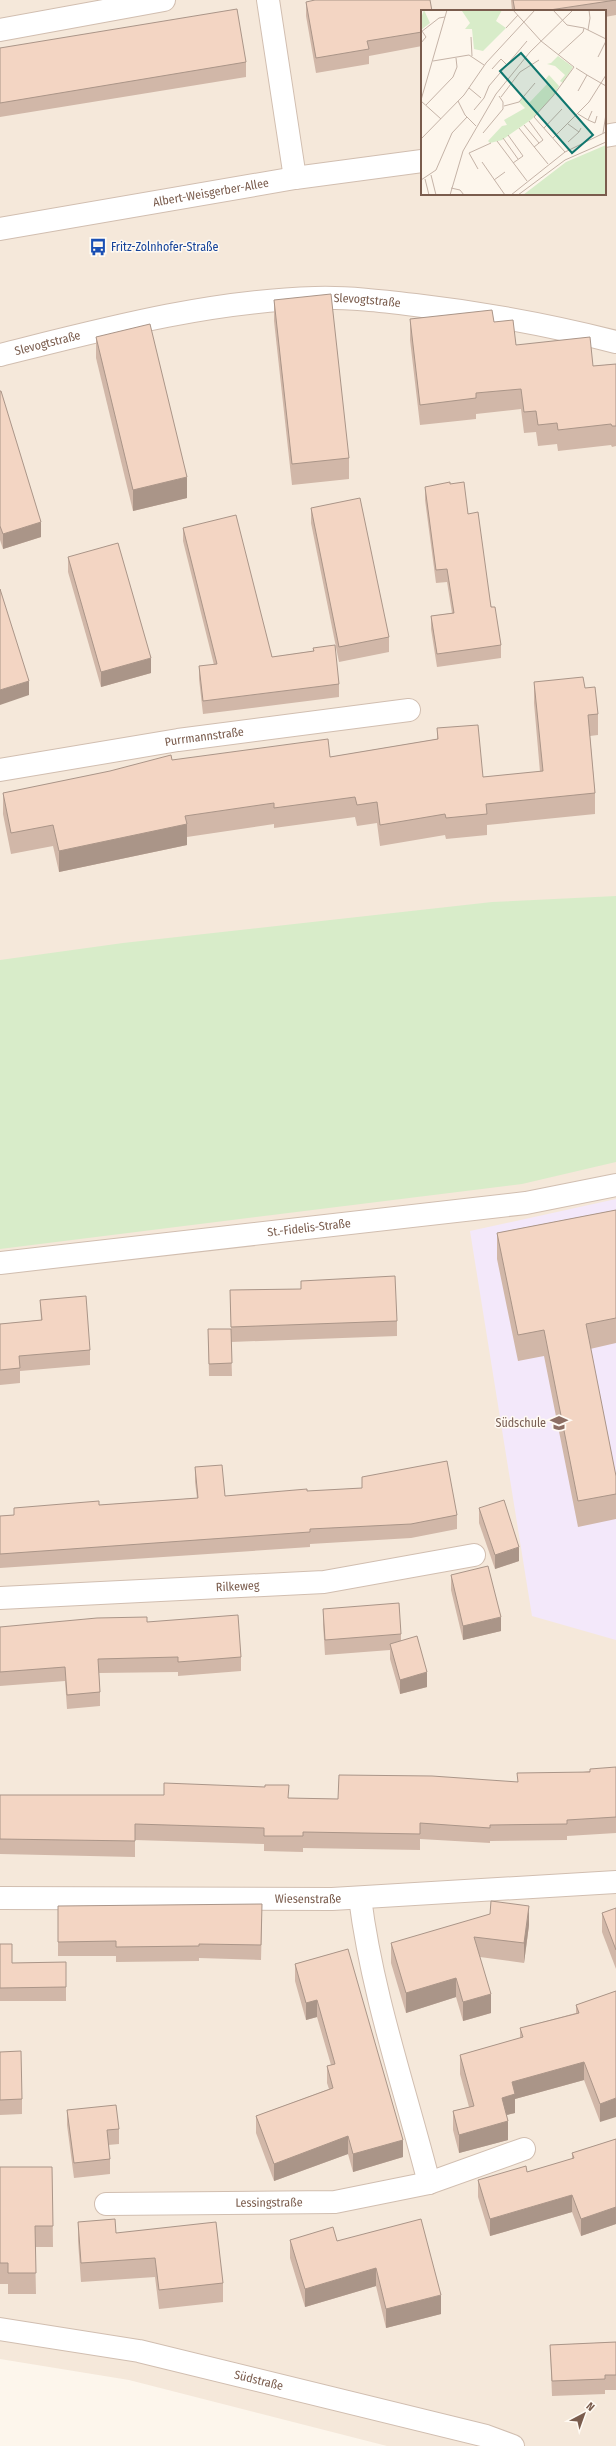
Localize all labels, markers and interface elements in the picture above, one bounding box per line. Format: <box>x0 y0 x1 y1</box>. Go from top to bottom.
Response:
inset map <box>421 10 606 195</box>
street label: Albert-Weisgerber-Allee <box>152 176 270 209</box>
bus stop icon: Fritz-Zolnhofer-Straße <box>88 237 108 257</box>
place label: Fritz-Zolnhofer-Straße <box>111 240 218 254</box>
street label: Slevogtstraße <box>333 291 402 310</box>
street label: Slevogtstraße <box>13 328 82 358</box>
street label: Purrmannstraße <box>164 725 245 749</box>
street label: St.-Fidelis-Straße <box>267 1216 351 1239</box>
school or university icon: Südschule <box>549 1413 569 1433</box>
place label: Südschule <box>495 1416 546 1430</box>
street label: Rilkeweg <box>216 1578 260 1594</box>
street label: Wiesenstraße <box>275 1891 342 1906</box>
street label: Lessingstraße <box>235 2195 303 2210</box>
street label: Südstraße <box>233 2368 285 2393</box>
north arrow <box>564 2394 604 2434</box>
text: N <box>583 2400 597 2414</box>

